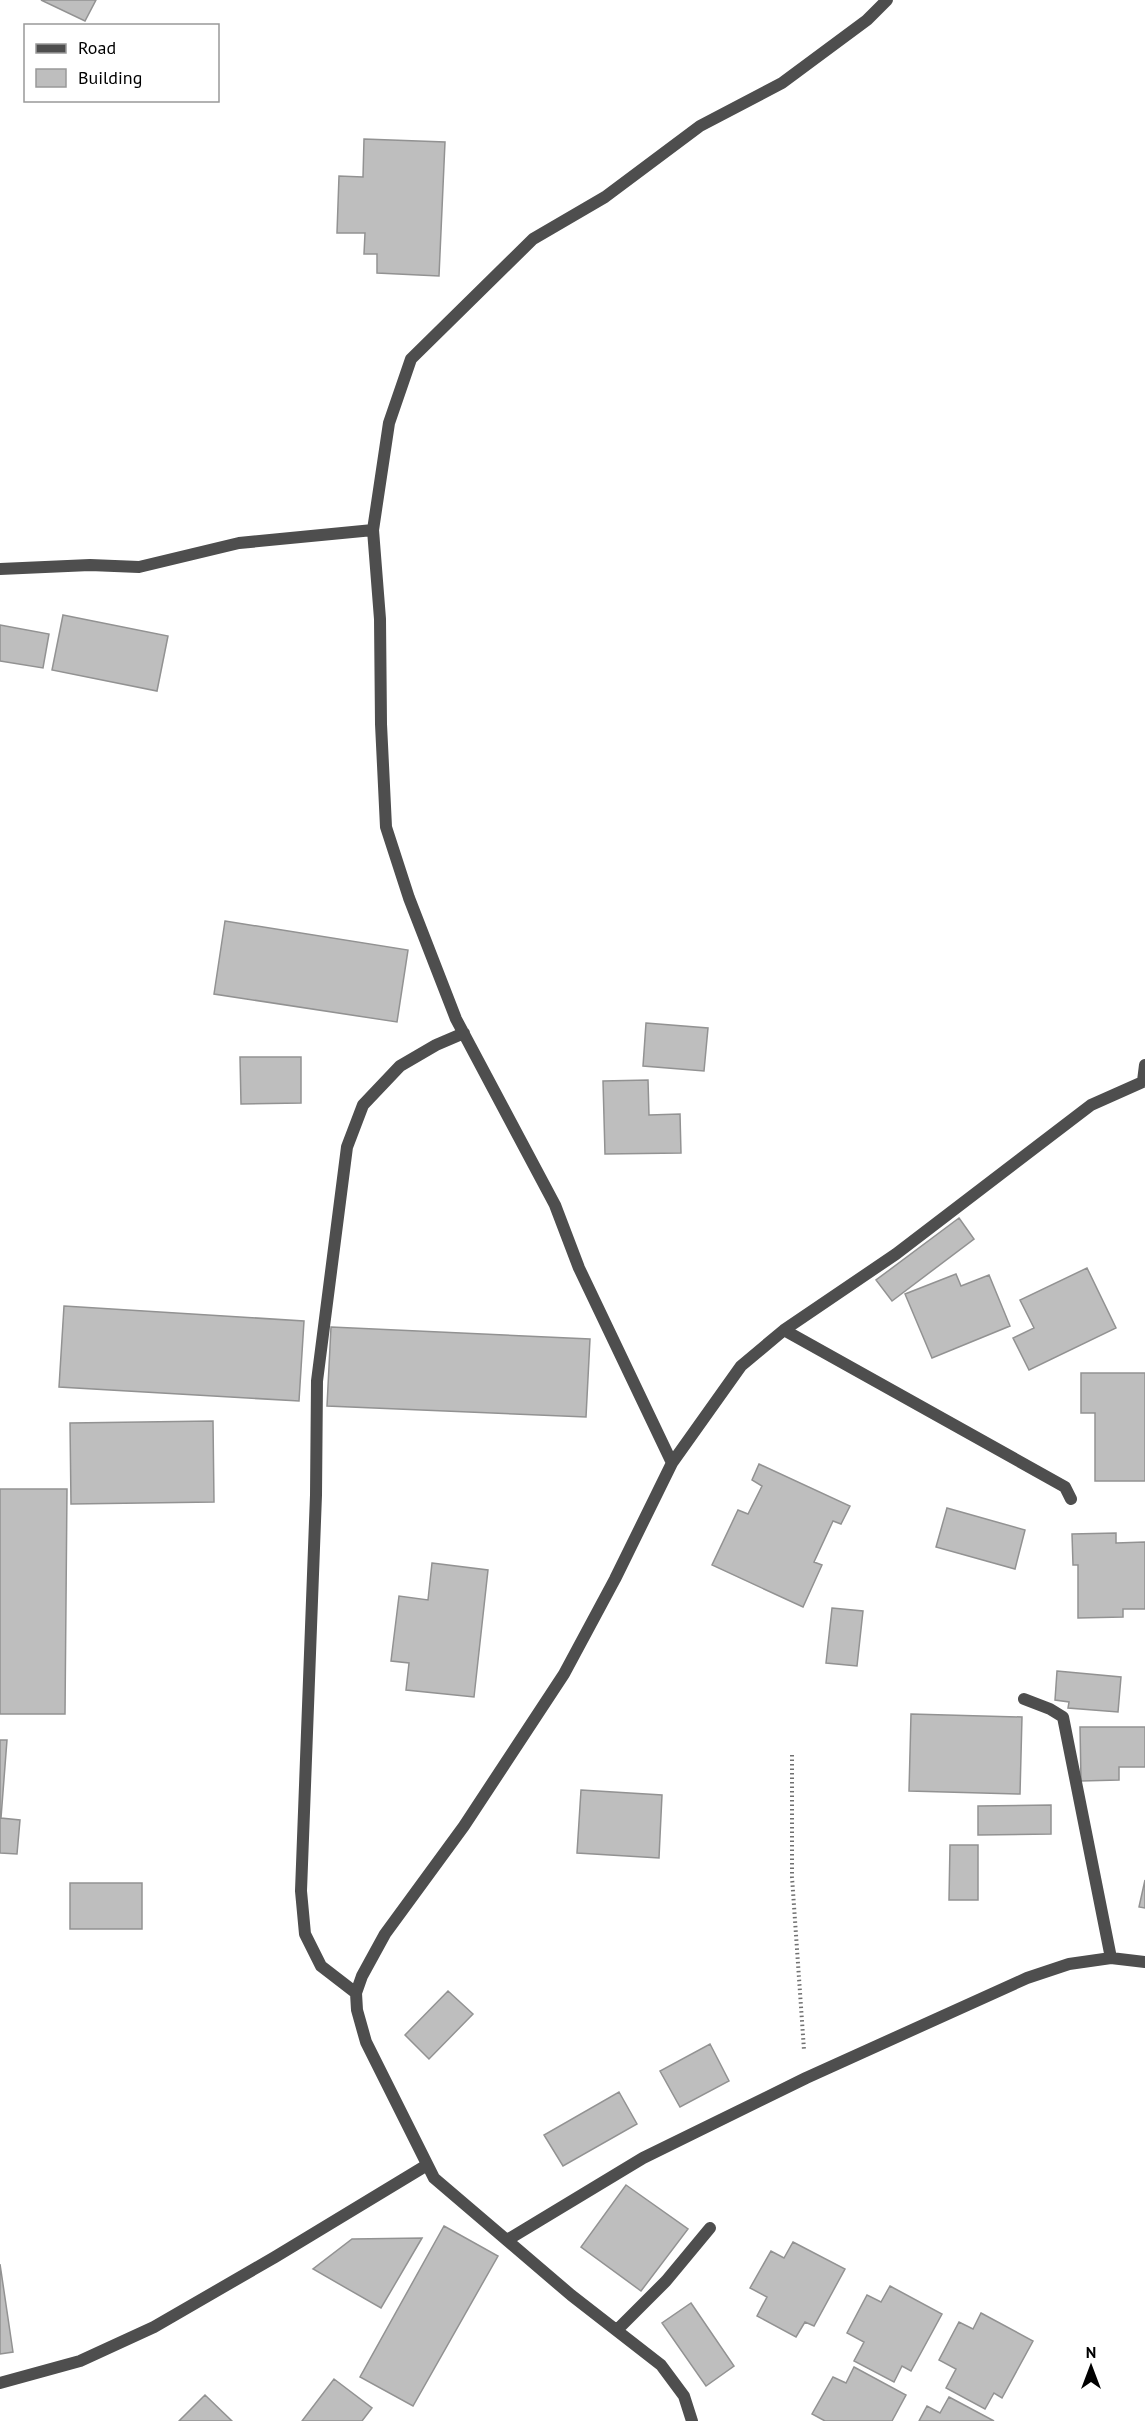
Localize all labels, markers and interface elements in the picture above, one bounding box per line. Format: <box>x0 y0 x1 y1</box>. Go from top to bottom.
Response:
legend <box>24 24 219 102</box>
text: Road <box>78 36 116 59</box>
text: Building <box>78 66 142 89</box>
north arrow <box>1061 2337 1121 2397</box>
text: N <box>1086 2342 1096 2362</box>

